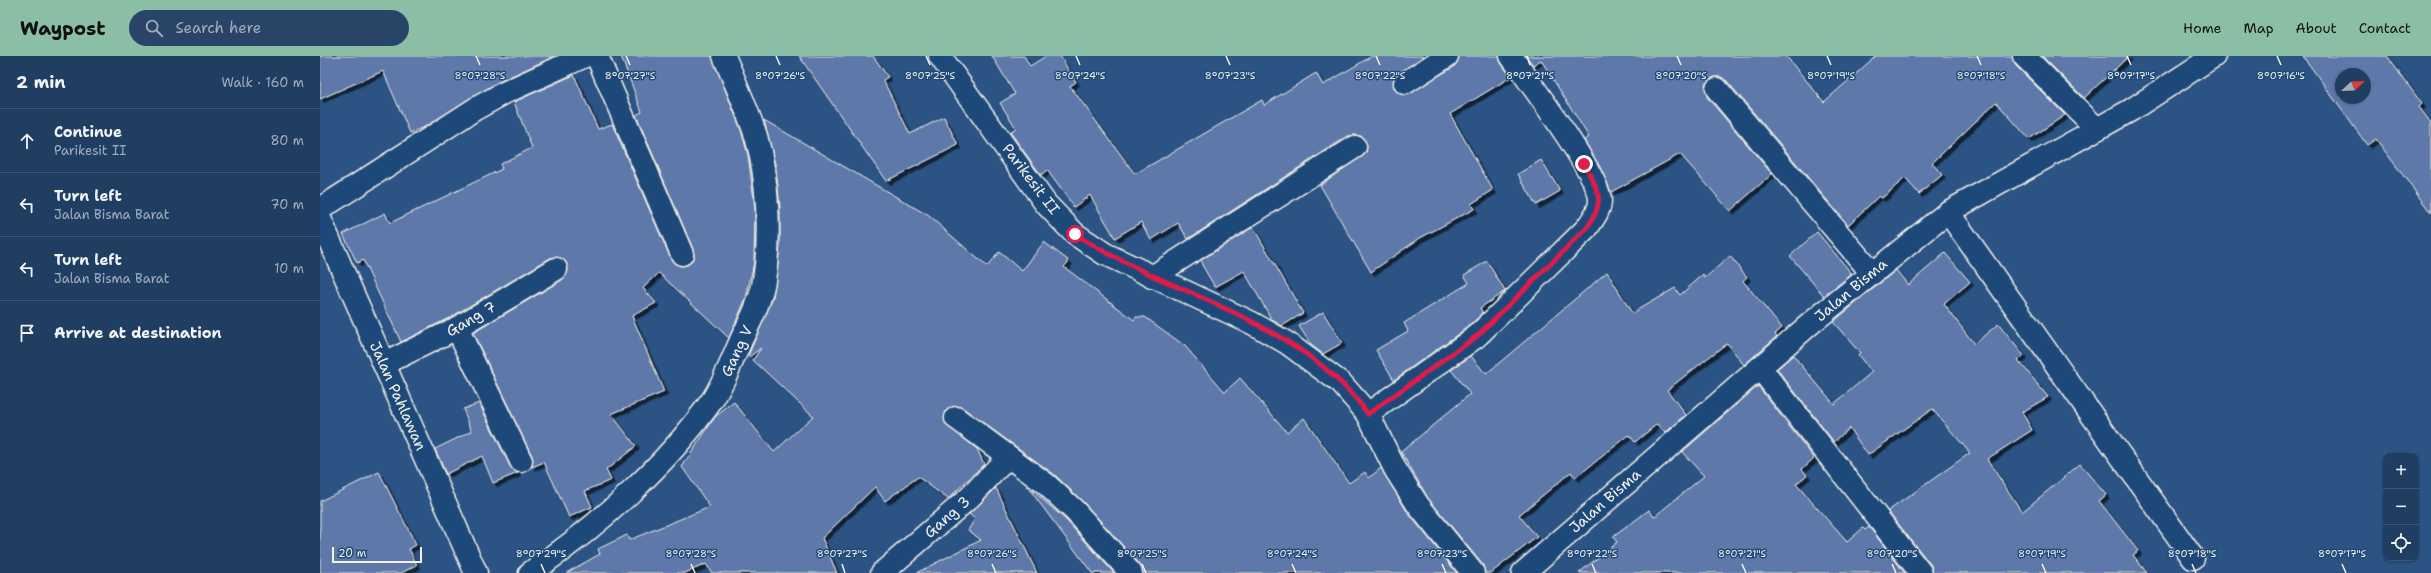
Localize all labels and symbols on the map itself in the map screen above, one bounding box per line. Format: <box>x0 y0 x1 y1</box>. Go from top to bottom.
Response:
north arrow <box>2335 68 2371 104</box>
text: 8°07'28"S <box>455 69 506 82</box>
text: 8°07'27"S <box>605 69 656 82</box>
text: 8°07'26"S <box>755 69 806 82</box>
text: 8°07'25"S <box>905 69 956 82</box>
text: 8°07'24"S <box>1055 69 1106 82</box>
text: 8°07'23"S <box>1205 69 1256 82</box>
text: 8°07'22"S <box>1355 69 1406 82</box>
text: 8°07'21"S <box>1506 69 1554 82</box>
text: 8°07'20"S <box>1655 69 1707 82</box>
text: 8°07'19"S <box>1807 69 1856 82</box>
text: 8°07'18"S <box>1957 69 2006 82</box>
text: 8°07'17"S <box>2107 69 2156 82</box>
text: 8°07'16"S <box>2257 69 2305 82</box>
street label: Parikesit II <box>998 140 1064 218</box>
route end <box>1575 155 1593 173</box>
route start <box>1066 225 1084 243</box>
street label: Jalan Bisma <box>1811 253 1892 326</box>
street label: Gang 7 <box>442 297 500 341</box>
street label: Gang V <box>716 322 758 380</box>
street label: Jalan Pahlawan <box>365 338 431 454</box>
street label: Jalan Bisma <box>1565 464 1645 538</box>
street label: Gang 3 <box>920 492 974 542</box>
scale bar <box>332 545 422 564</box>
text: 8°07'29"S <box>516 547 567 560</box>
text: 8°07'28"S <box>666 547 717 560</box>
text: 8°07'27"S <box>817 547 868 560</box>
text: 8°07'26"S <box>967 547 1018 560</box>
text: 8°07'25"S <box>1117 547 1168 560</box>
text: 8°07'24"S <box>1267 547 1318 560</box>
text: 8°07'23"S <box>1417 547 1468 560</box>
text: 8°07'22"S <box>1567 547 1618 560</box>
text: 8°07'21"S <box>1718 547 1766 560</box>
text: 8°07'20"S <box>1866 547 1918 560</box>
text: 8°07'19"S <box>2018 547 2067 560</box>
text: 8°07'18"S <box>2168 547 2217 560</box>
text: 8°07'17"S <box>2318 547 2367 560</box>

